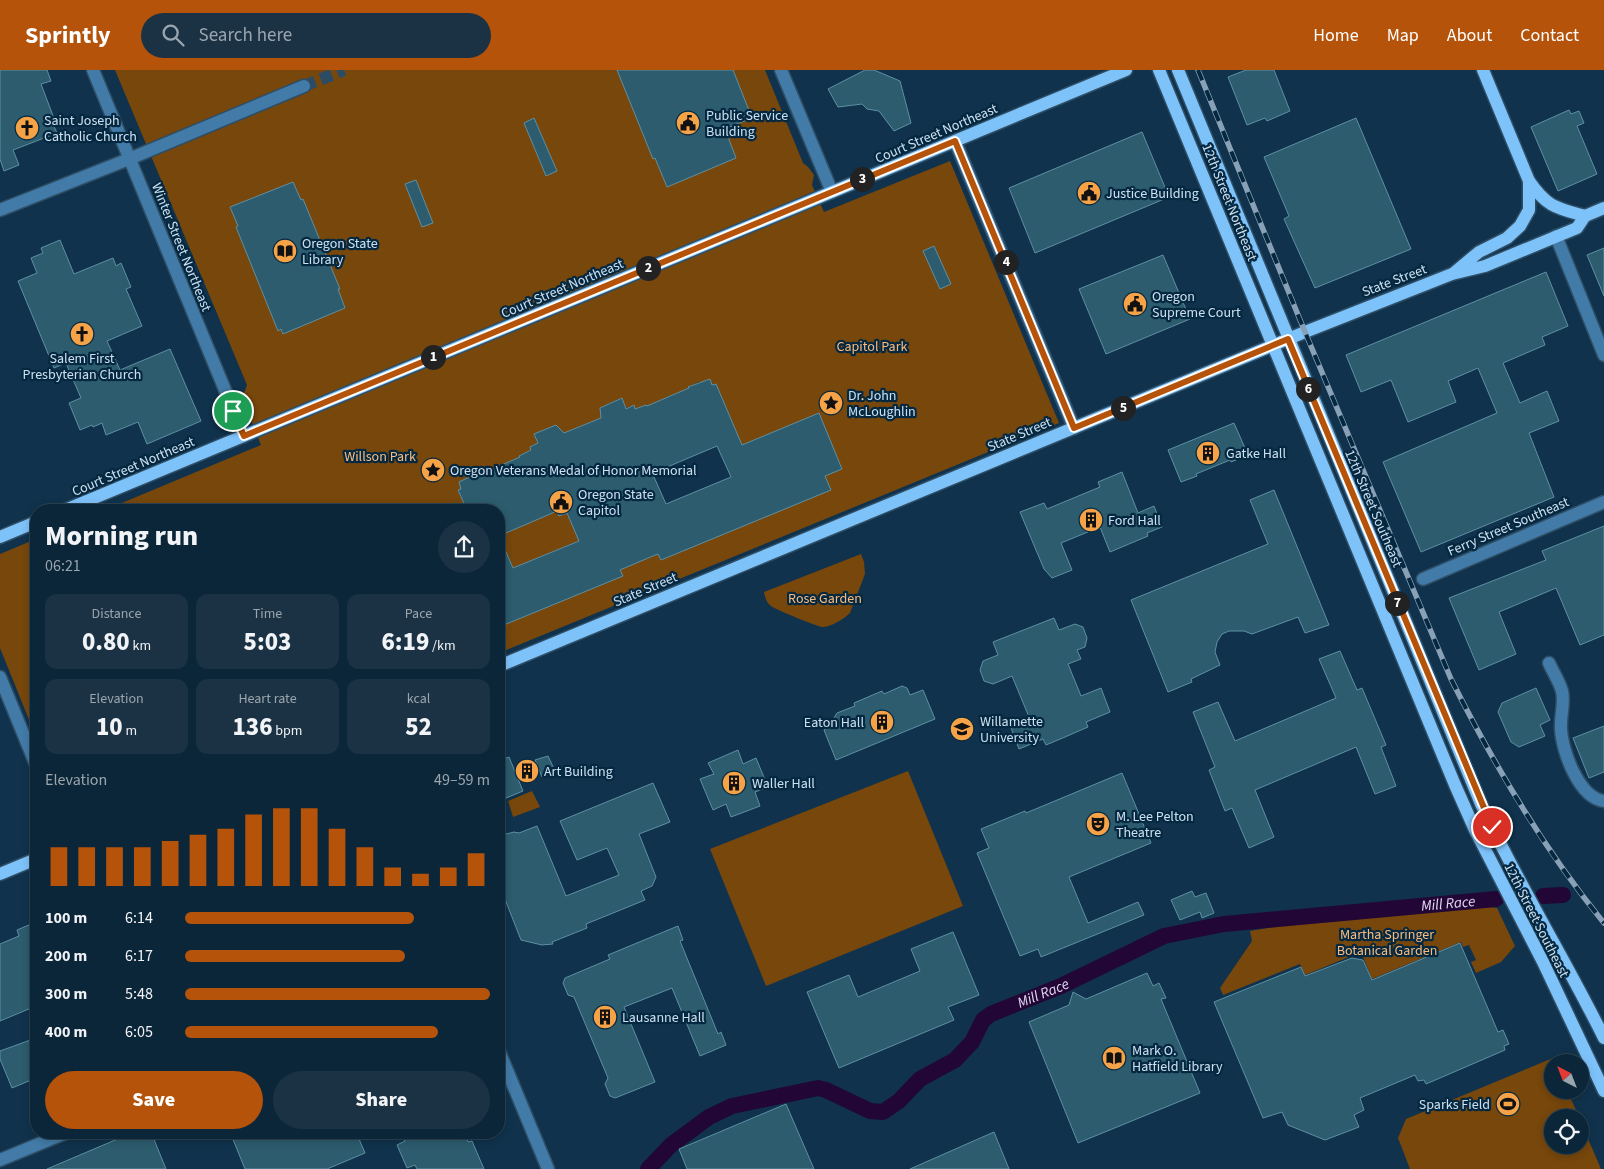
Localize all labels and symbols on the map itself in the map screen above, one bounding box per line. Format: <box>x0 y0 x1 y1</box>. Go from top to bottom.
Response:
street label: Court Street Northeast <box>872 99 1001 169</box>
place label: Public Service Building <box>706 106 788 142</box>
public building icon: Public Service Building <box>675 110 701 136</box>
place label: Saint Joseph Catholic Church <box>44 111 137 147</box>
church icon: Saint Joseph Catholic Church <box>14 115 40 141</box>
street label: 12th Street Northeast <box>1196 141 1262 264</box>
pin: 3 <box>850 166 874 192</box>
street label: Winter Street Northeast <box>146 180 216 315</box>
public building icon: Justice Building <box>1076 180 1102 206</box>
place label: Justice Building <box>1106 184 1199 204</box>
place label: Oregon State Library <box>302 234 378 270</box>
library icon: Oregon State Library <box>272 238 298 264</box>
pin: 4 <box>994 250 1018 274</box>
street label: Court Street Northeast <box>498 254 627 324</box>
pin: 2 <box>636 256 660 280</box>
street label: State Street <box>1359 259 1430 302</box>
place label: Oregon Supreme Court <box>1152 287 1241 323</box>
public building icon: Oregon Supreme Court <box>1122 291 1148 317</box>
church icon: Salem First Presbyterian Church <box>69 321 95 347</box>
park label: Capitol Park <box>837 337 908 357</box>
pin: 1 <box>420 344 446 370</box>
place label: Salem First Presbyterian Church <box>23 349 141 385</box>
pin: 6 <box>1296 376 1320 402</box>
place label: Dr. John McLoughlin <box>848 386 916 422</box>
pin <box>212 390 254 432</box>
place icon: Dr. John McLoughlin <box>818 390 844 416</box>
pin: 5 <box>1110 396 1136 420</box>
street label: State Street <box>984 412 1055 457</box>
street label: Court Street Northeast <box>69 432 198 502</box>
building icon: Gatke Hall <box>1195 440 1221 466</box>
place label: Gatke Hall <box>1226 444 1286 464</box>
street label: 12th Street Southeast <box>1339 446 1407 571</box>
park label: Willson Park <box>344 447 416 467</box>
place icon: Oregon Veterans Medal of Honor Memorial <box>420 457 446 483</box>
place label: Oregon Veterans Medal of Honor Memorial <box>450 461 697 481</box>
place label: Oregon State Capitol <box>578 485 654 521</box>
public building icon: Oregon State Capitol <box>548 489 574 515</box>
street label: Ferry Street Southeast <box>1445 492 1572 562</box>
building icon: Ford Hall <box>1078 507 1104 533</box>
place label: Ford Hall <box>1108 511 1161 531</box>
street label: State Street <box>610 567 681 612</box>
park label: Rose Garden <box>788 589 862 609</box>
pin: 7 <box>1384 590 1410 616</box>
building icon: Eaton Hall <box>869 709 895 735</box>
place label: Willamette University <box>980 712 1043 748</box>
place label: Eaton Hall <box>804 713 864 733</box>
school or university icon: Willamette University <box>949 716 975 742</box>
building icon: Art Building <box>514 758 540 784</box>
place label: Art Building <box>544 762 613 782</box>
building icon: Waller Hall <box>721 770 747 796</box>
place label: Waller Hall <box>752 774 815 794</box>
pin <box>1471 806 1513 848</box>
place label: M. Lee Pelton Theatre <box>1116 807 1194 843</box>
theatre icon: M. Lee Pelton Theatre <box>1085 811 1111 837</box>
street label: 12th Street Southeast <box>1499 860 1574 981</box>
water label: Mill Race <box>1420 891 1476 917</box>
park label: Martha Springer Botanical Garden <box>1337 925 1437 961</box>
water label: Mill Race <box>1014 974 1073 1013</box>
building icon: Lausanne Hall <box>592 1004 618 1030</box>
place label: Lausanne Hall <box>622 1008 705 1028</box>
place label: Mark O. Hatfield Library <box>1132 1041 1223 1077</box>
library icon: Mark O. Hatfield Library <box>1101 1045 1127 1071</box>
north arrow <box>1544 1054 1589 1099</box>
sports icon: Sparks Field <box>1495 1091 1521 1117</box>
place label: Sparks Field <box>1419 1095 1490 1115</box>

